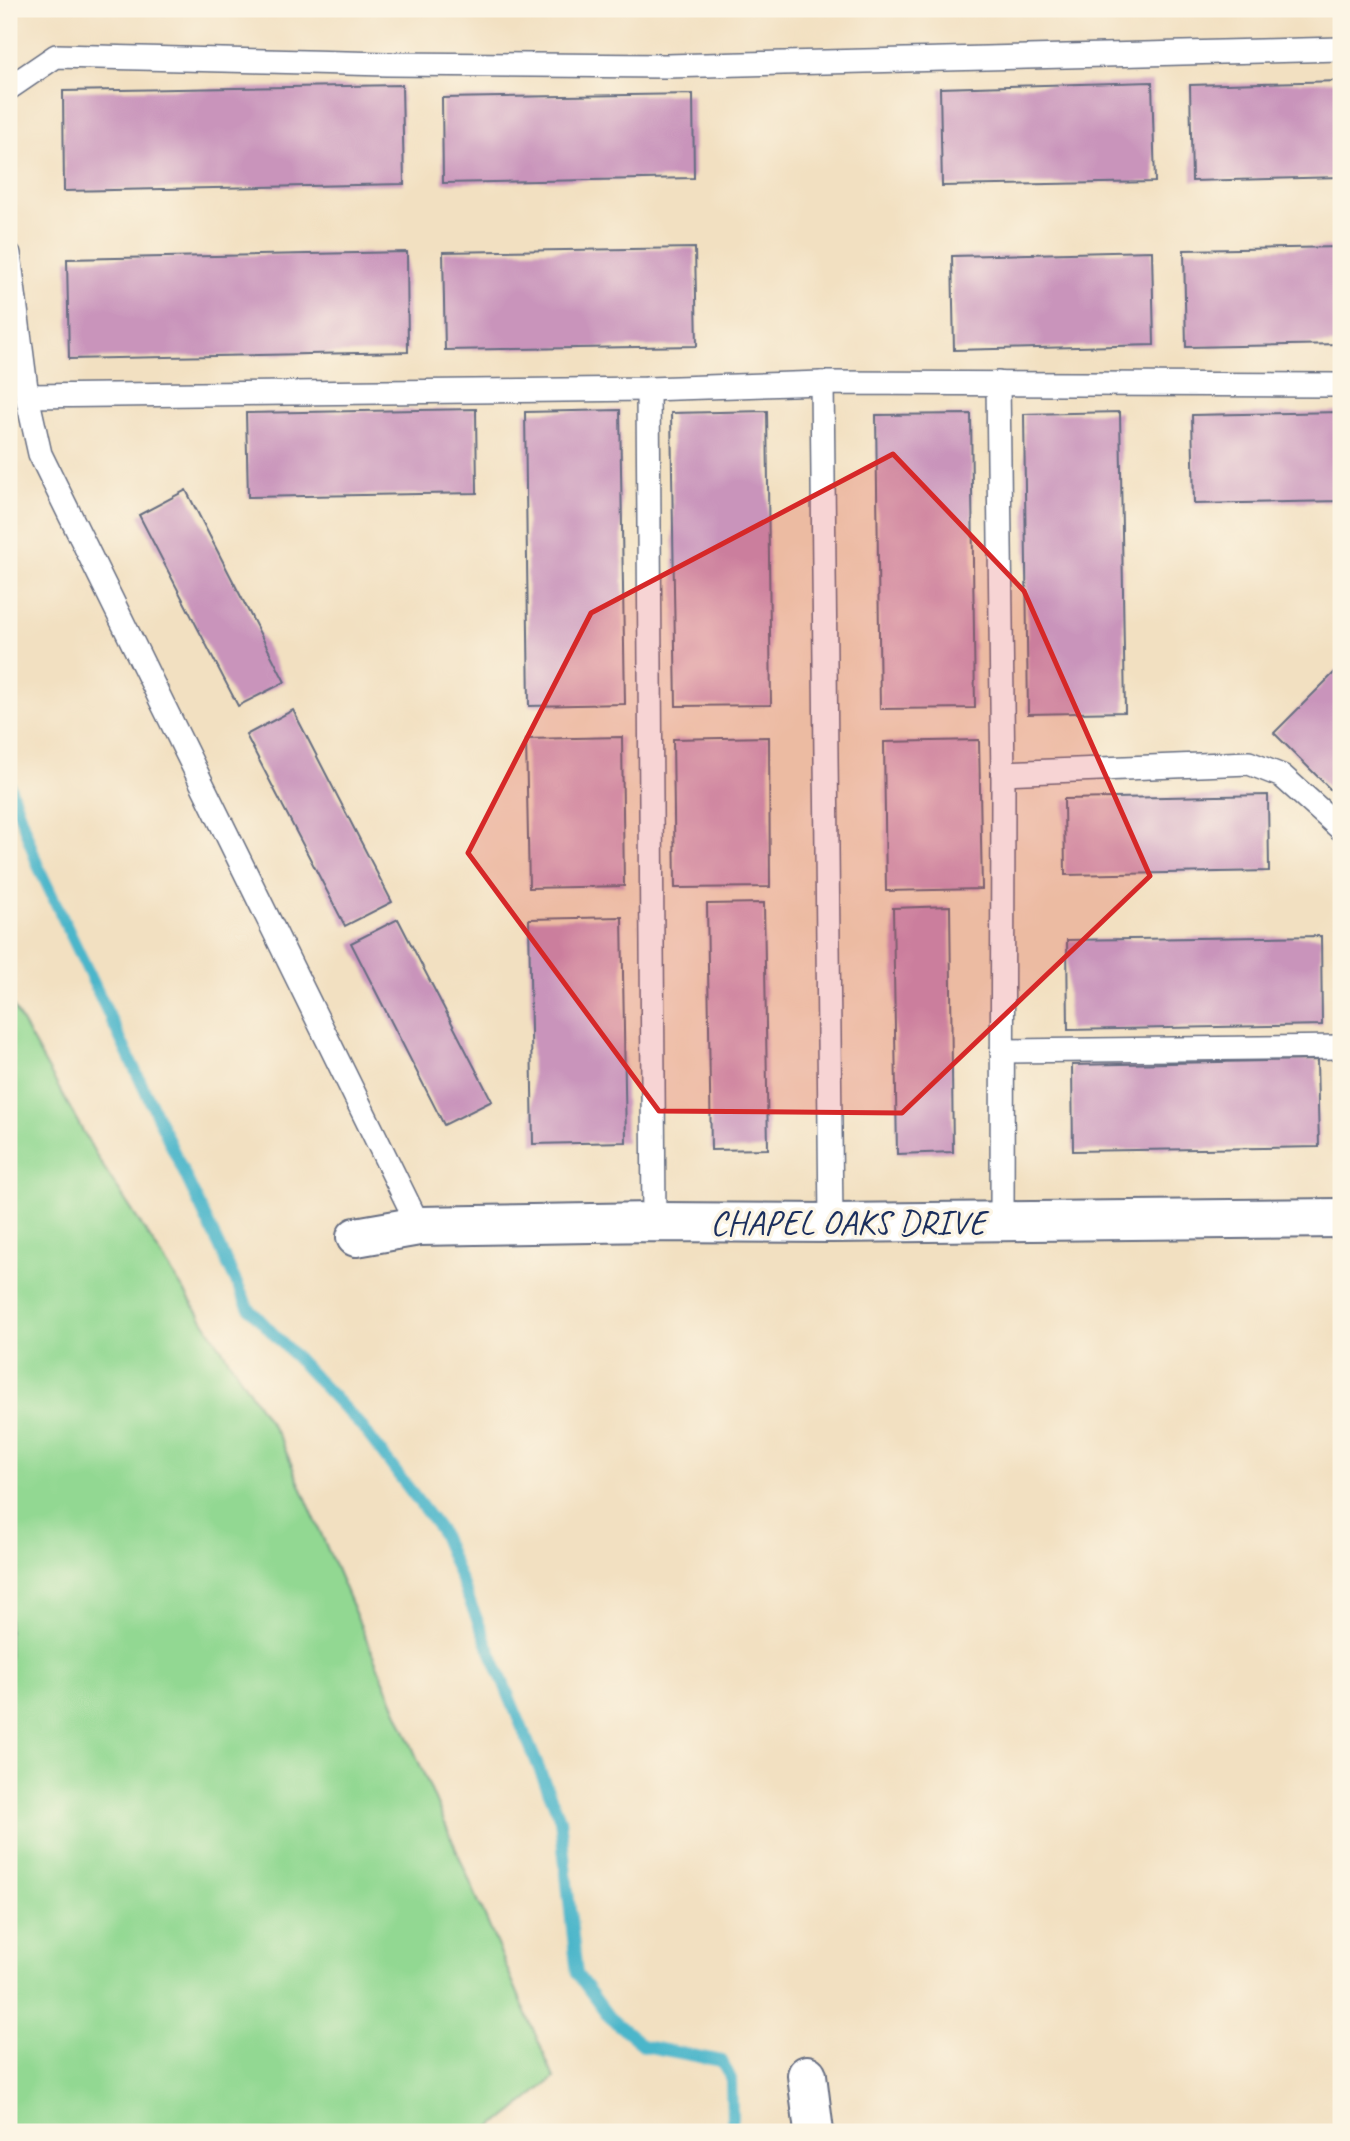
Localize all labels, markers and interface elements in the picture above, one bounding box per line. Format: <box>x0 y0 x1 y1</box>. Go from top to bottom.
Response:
street label: CHAPEL OAKS DRIVE <box>710 1200 991 1245</box>

